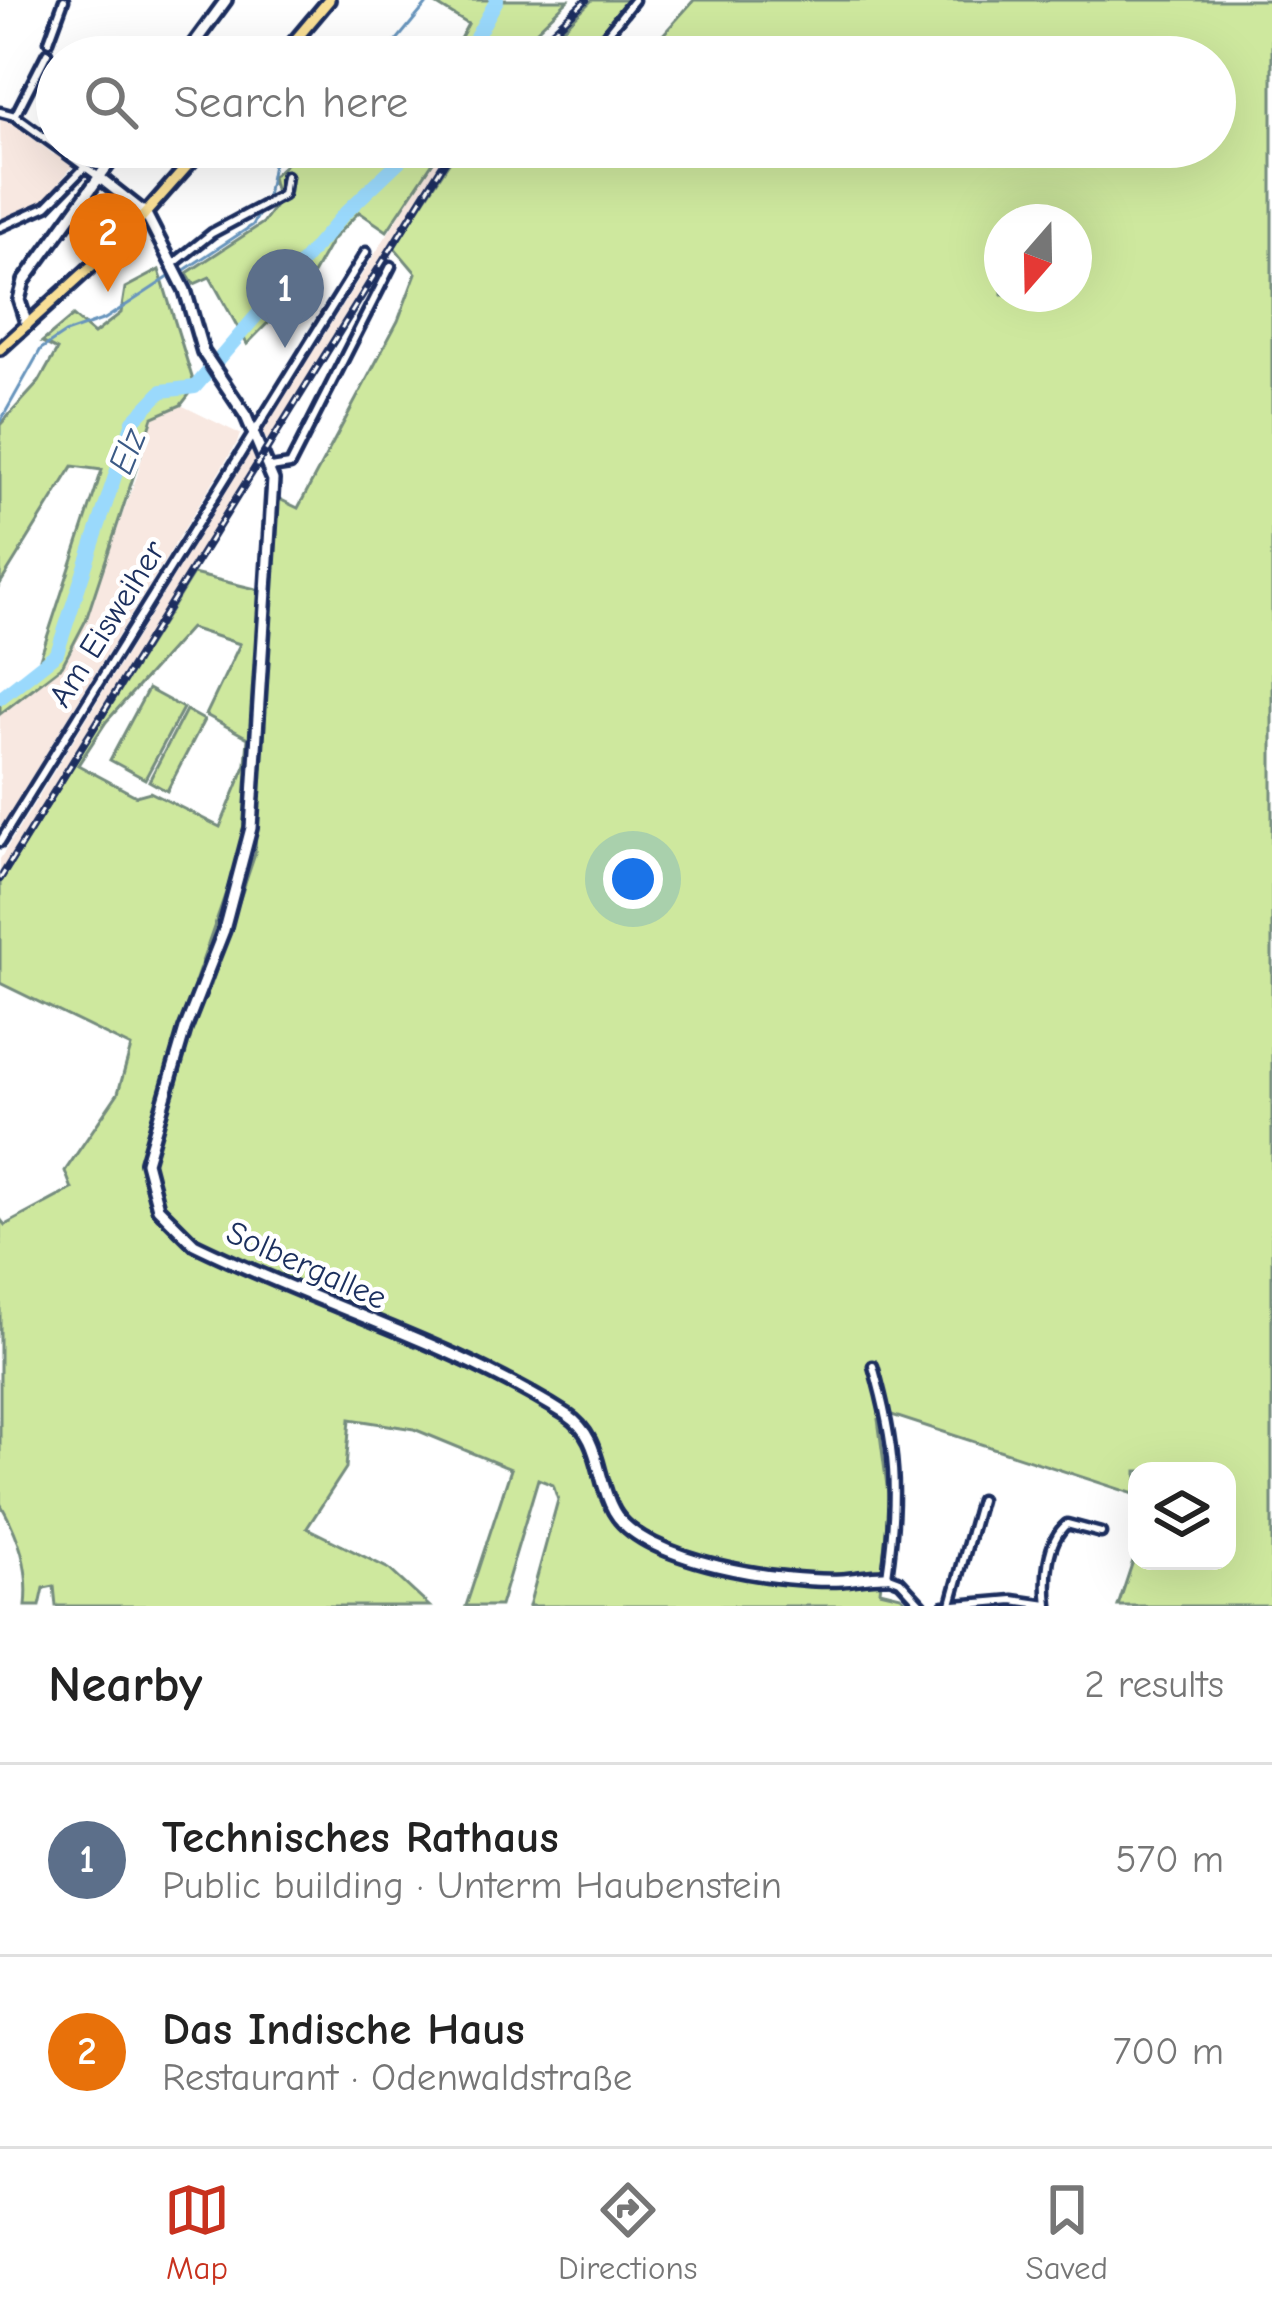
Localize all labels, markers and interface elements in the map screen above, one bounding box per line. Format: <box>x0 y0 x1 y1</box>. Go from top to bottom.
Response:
search box <box>36 36 1236 168</box>
icon: search <box>78 69 144 135</box>
text: Search here <box>174 76 408 128</box>
pin: 2 <box>69 193 147 292</box>
north arrow <box>984 204 1092 312</box>
pin: 1 <box>246 249 324 348</box>
water label: Elz <box>100 422 155 480</box>
street label: Am Eisweiher <box>41 533 173 714</box>
your location <box>603 849 663 909</box>
street label: Solbergallee <box>221 1213 393 1317</box>
map controls <box>1128 1462 1236 1570</box>
button: layers <box>1128 1462 1236 1570</box>
text: Nearby <box>48 1655 202 1714</box>
text: 2 results <box>1084 1662 1224 1707</box>
text: Technisches Rathaus <box>162 1811 559 1863</box>
text: 1 <box>79 1837 95 1882</box>
text: 570 m <box>1115 1837 1224 1882</box>
text: Public building · Unterm Haubenstein <box>162 1863 782 1908</box>
text: Das Indische Haus <box>162 2003 525 2055</box>
text: 2 <box>77 2029 97 2074</box>
text: 700 m <box>1113 2029 1224 2074</box>
text: Restaurant · Odenwaldstraße <box>162 2055 632 2100</box>
tab: Map <box>164 2177 230 2287</box>
tab: Directions <box>558 2177 698 2287</box>
tab: Saved <box>1026 2177 1108 2287</box>

